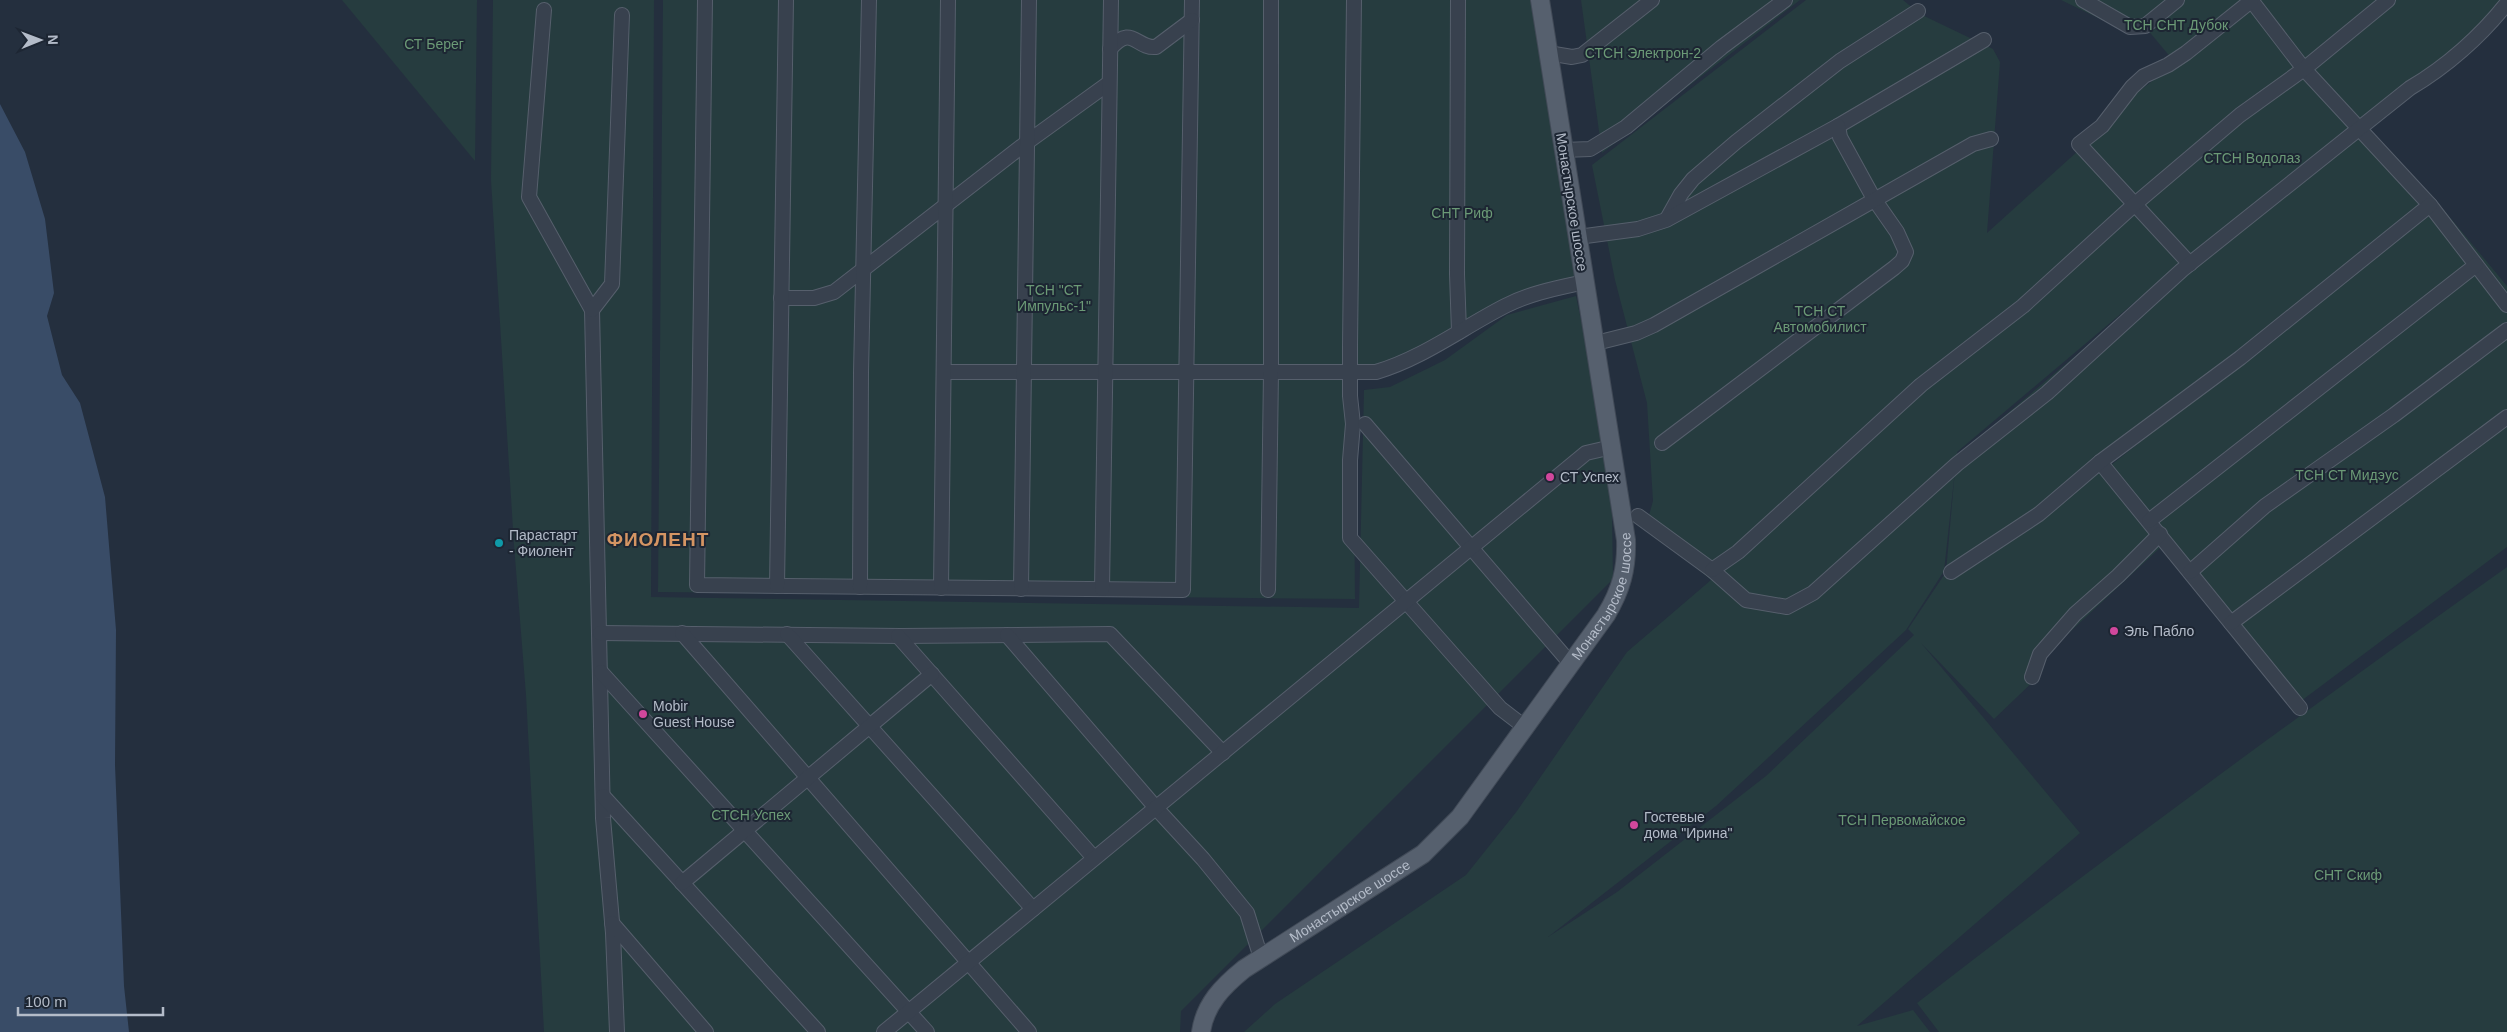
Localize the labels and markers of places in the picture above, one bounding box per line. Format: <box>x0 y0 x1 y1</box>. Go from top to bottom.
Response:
place label: СТ Успех <box>1560 469 1619 485</box>
marker: СТ Успех <box>1544 471 1556 483</box>
place label: Парастарт - Фиолент <box>509 527 578 559</box>
marker: Парастарт - Фиолент <box>493 537 505 549</box>
place label: Эль Пабло <box>2124 623 2195 639</box>
marker: Эль Пабло <box>2108 625 2120 637</box>
place label: Mobir Guest House <box>653 698 735 730</box>
marker: Mobir Guest House <box>637 708 649 720</box>
place label: Гостевые дома "Ирина" <box>1644 809 1732 841</box>
marker: Гостевые дома "Ирина" <box>1628 819 1640 831</box>

